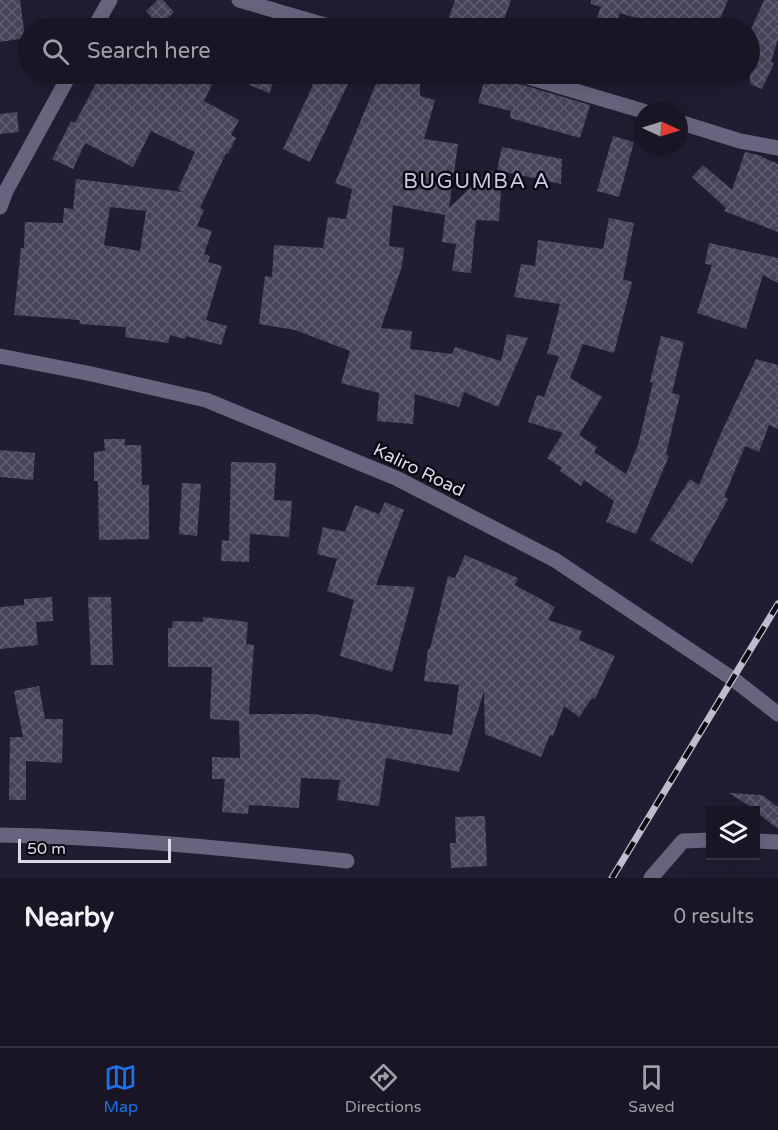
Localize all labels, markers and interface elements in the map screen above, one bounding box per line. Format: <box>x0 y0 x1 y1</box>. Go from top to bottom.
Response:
search box <box>18 18 760 84</box>
icon: search <box>39 35 72 68</box>
text: Search here <box>87 38 211 64</box>
north arrow <box>634 102 688 156</box>
district label: BUGUMBA A <box>403 169 551 194</box>
street label: Kaliro Road <box>370 438 468 502</box>
map controls <box>706 806 760 860</box>
button: layers <box>706 806 760 860</box>
scale bar <box>18 836 171 864</box>
text: 50 m <box>27 839 66 859</box>
text: Nearby <box>24 902 114 933</box>
text: 0 results <box>674 905 754 929</box>
tab: Map <box>103 1061 138 1117</box>
tab: Directions <box>345 1061 421 1117</box>
tab: Saved <box>628 1061 675 1117</box>

